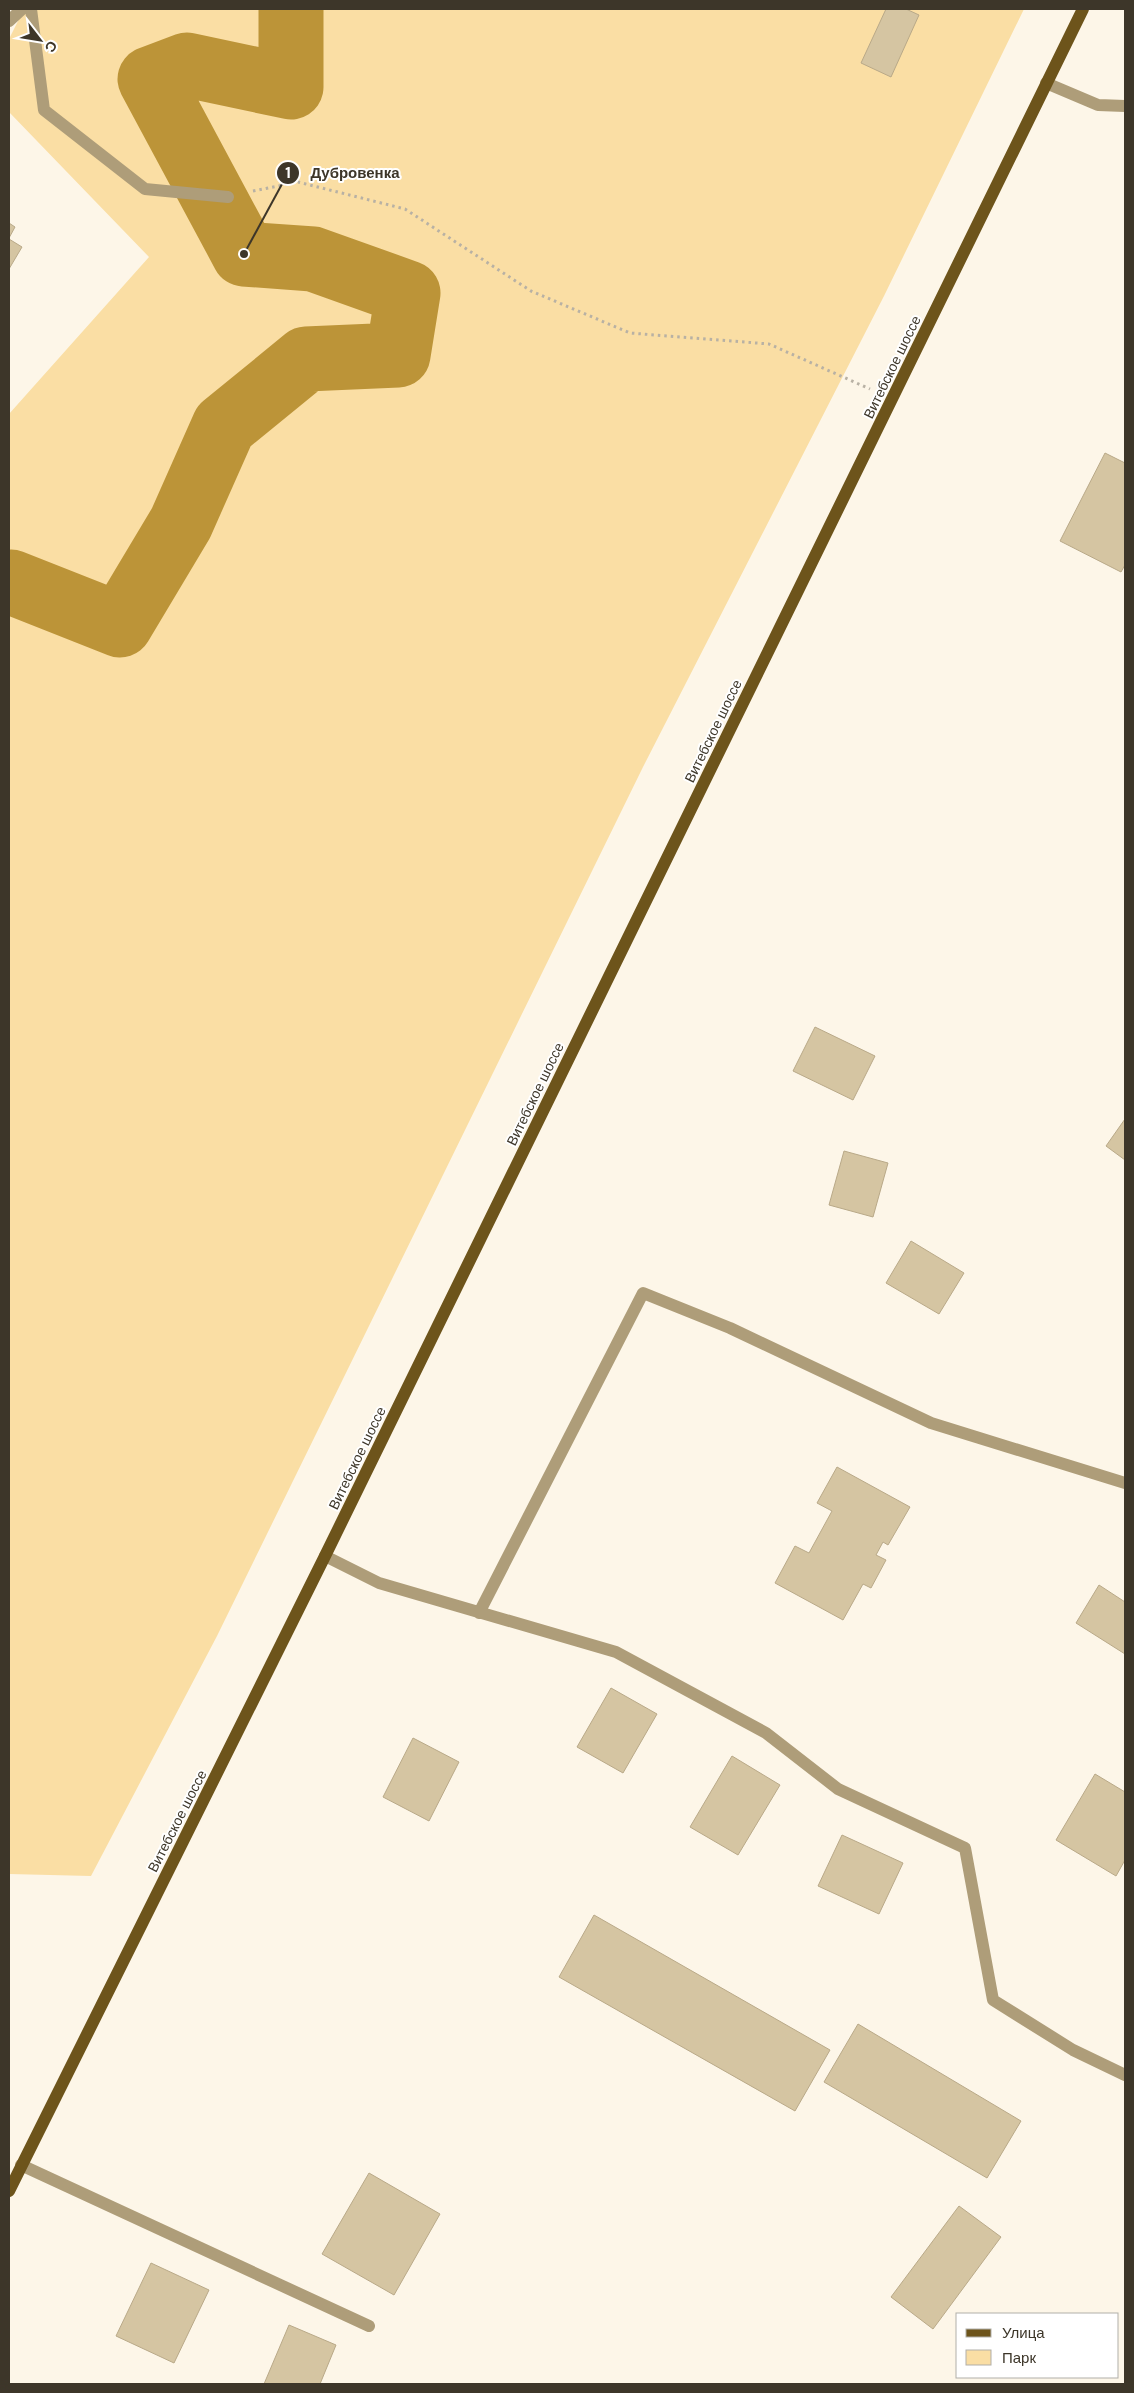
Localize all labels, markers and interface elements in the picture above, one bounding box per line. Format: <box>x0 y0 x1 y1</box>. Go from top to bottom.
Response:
north arrow <box>15 15 65 65</box>
text: С <box>41 38 61 56</box>
callout: Дубровенка <box>276 158 410 188</box>
text: 1 <box>285 163 291 183</box>
text: Дубровенка <box>310 163 400 183</box>
street label: Витебское шоссе <box>859 312 925 421</box>
street label: Витебское шоссе <box>680 676 746 785</box>
street label: Витебское шоссе <box>502 1039 568 1148</box>
street label: Витебское шоссе <box>324 1403 390 1512</box>
street label: Витебское шоссе <box>143 1767 211 1875</box>
legend <box>956 2313 1119 2378</box>
text: Улица <box>1002 2323 1045 2343</box>
text: Парк <box>1002 2348 1036 2368</box>

